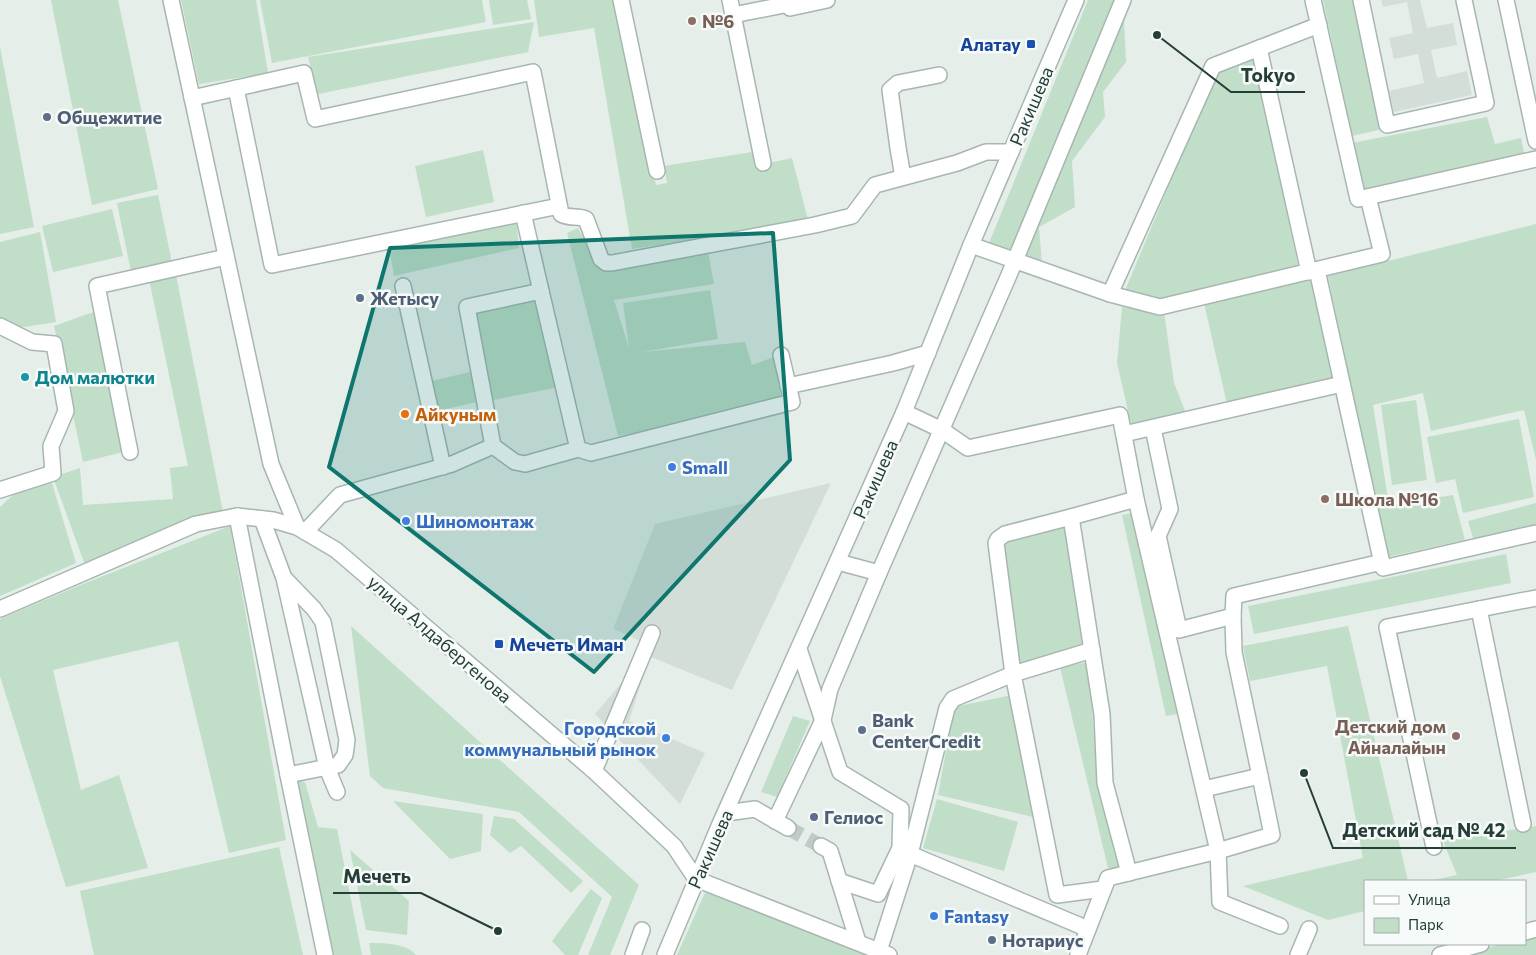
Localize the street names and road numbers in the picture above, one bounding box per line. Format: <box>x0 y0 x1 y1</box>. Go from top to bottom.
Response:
street label: Ракишева <box>1004 63 1058 149</box>
street label: Ракишева <box>848 436 902 522</box>
street label: улица Алдабергенова <box>364 571 516 707</box>
street label: Ракишева <box>683 806 737 892</box>

